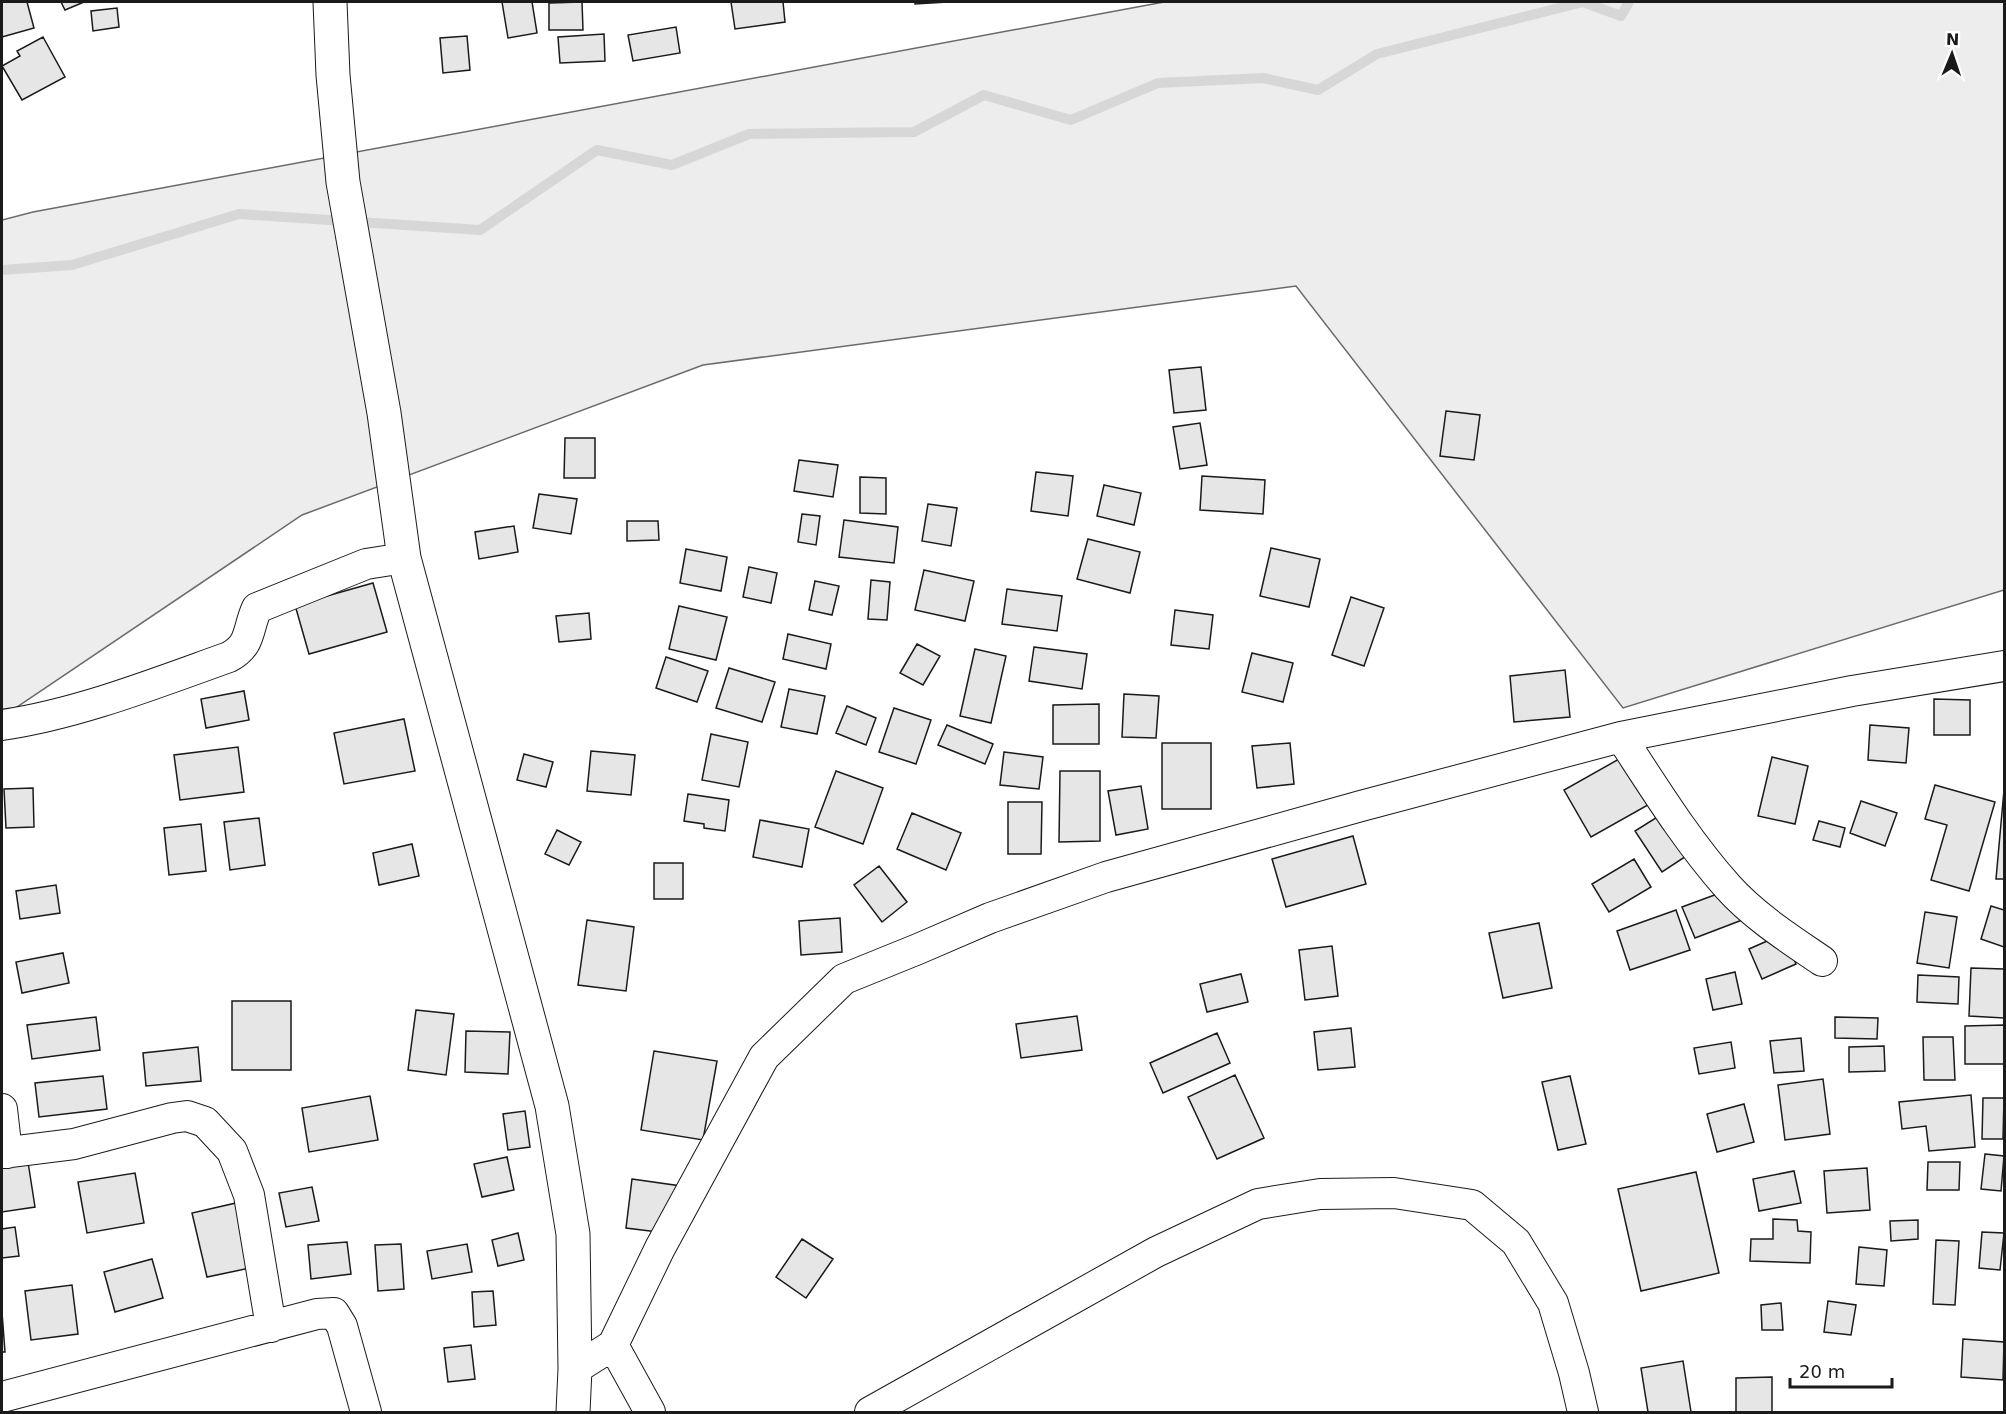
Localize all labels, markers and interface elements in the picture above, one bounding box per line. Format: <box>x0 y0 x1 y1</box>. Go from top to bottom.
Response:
north arrow <box>1922 24 1982 84</box>
text: N <box>1945 30 1960 49</box>
scale bar <box>1790 1351 1892 1389</box>
text: 20 m <box>1799 1361 1845 1382</box>

